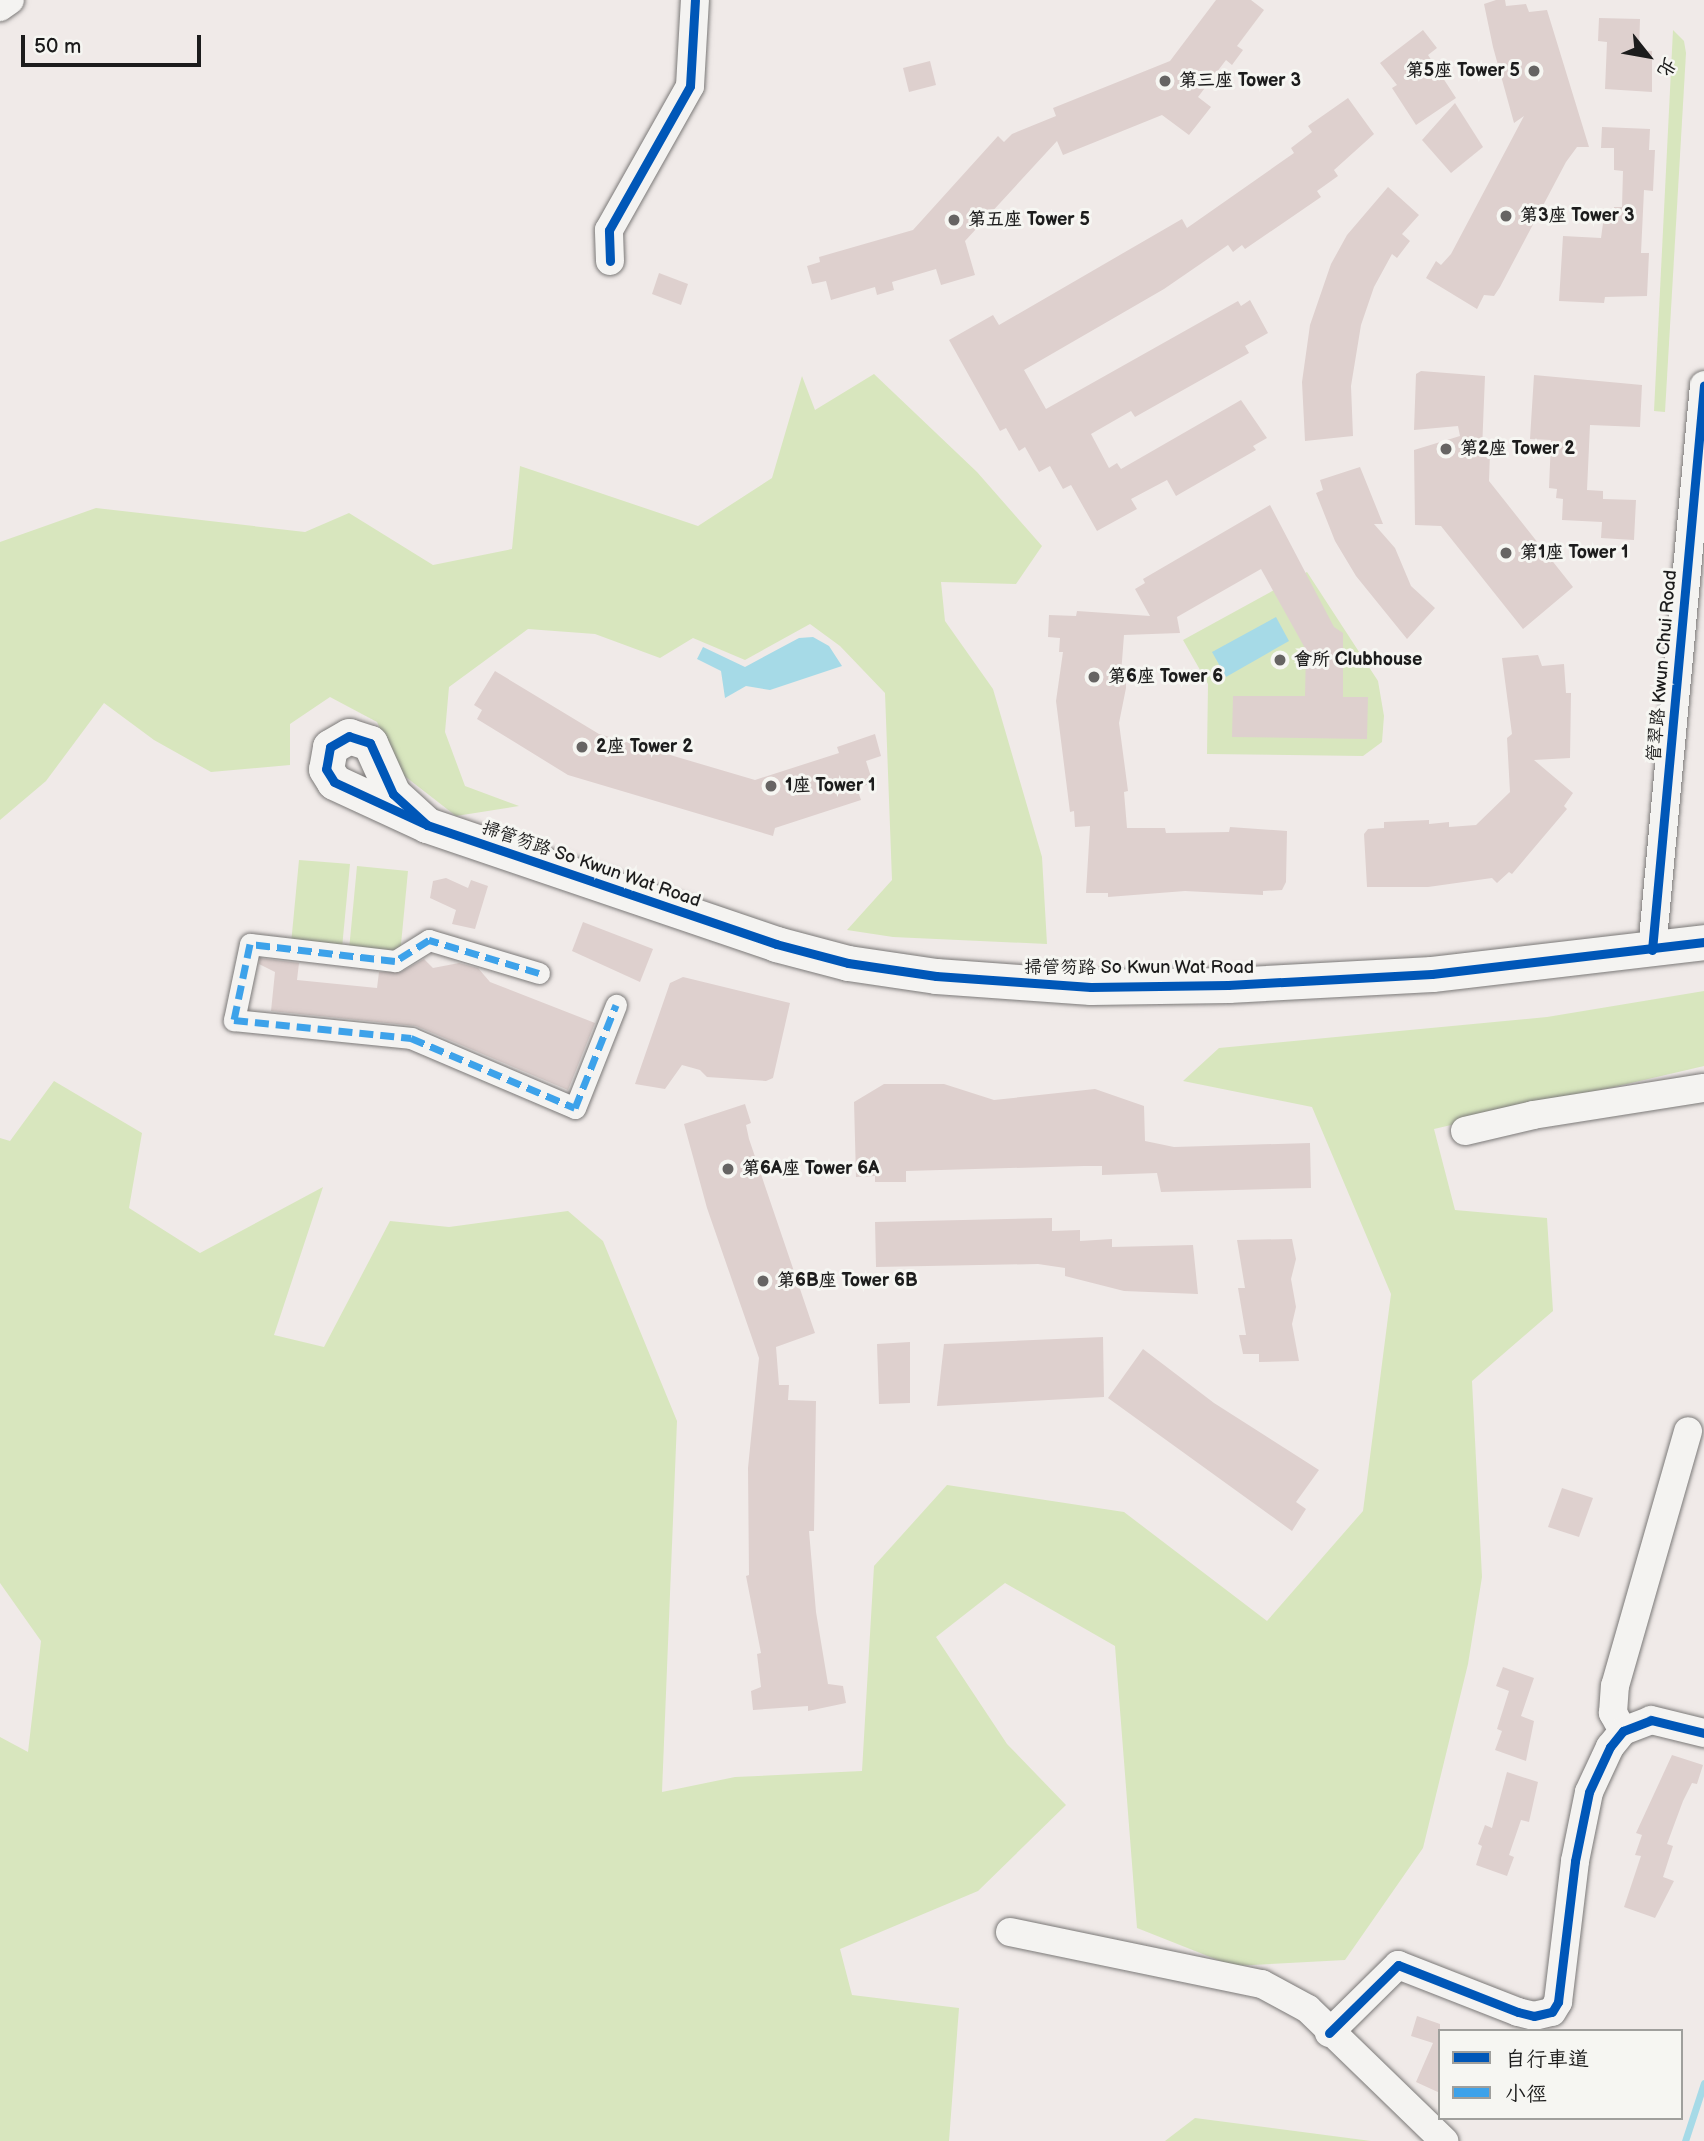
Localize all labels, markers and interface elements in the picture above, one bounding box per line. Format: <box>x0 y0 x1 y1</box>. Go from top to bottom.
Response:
scale bar <box>24 21 205 65</box>
north arrow <box>1613 21 1683 91</box>
text: 50 m <box>34 34 81 59</box>
text: 北 <box>1652 53 1681 81</box>
place label: 第5座 Tower 5 <box>1406 60 1520 82</box>
marker: 第5座 Tower 5 <box>1526 63 1542 79</box>
place label: 第三座 Tower 3 <box>1179 70 1301 92</box>
marker: 第三座 Tower 3 <box>1157 73 1173 89</box>
place label: 第3座 Tower 3 <box>1520 205 1634 227</box>
marker: 第3座 Tower 3 <box>1498 208 1514 224</box>
place label: 第五座 Tower 5 <box>968 209 1090 231</box>
marker: 第五座 Tower 5 <box>946 212 962 228</box>
place label: 第2座 Tower 2 <box>1460 438 1575 460</box>
marker: 第2座 Tower 2 <box>1438 441 1454 457</box>
place label: 第1座 Tower 1 <box>1520 542 1629 564</box>
marker: 第1座 Tower 1 <box>1498 545 1514 561</box>
street label: 管翠路 Kwun Chui Road <box>1644 569 1682 763</box>
place label: 會所 Clubhouse <box>1294 649 1422 671</box>
marker: 會所 Clubhouse <box>1272 652 1288 668</box>
place label: 第6座 Tower 6 <box>1108 666 1223 688</box>
marker: 第6座 Tower 6 <box>1086 669 1102 685</box>
place label: 2座 Tower 2 <box>596 736 693 758</box>
marker: 2座 Tower 2 <box>574 739 590 755</box>
place label: 1座 Tower 1 <box>785 775 876 797</box>
marker: 1座 Tower 1 <box>763 778 779 794</box>
street label: 掃管笏路 So Kwun Wat Road <box>478 817 704 913</box>
street label: 掃管笏路 So Kwun Wat Road <box>1024 957 1254 979</box>
place label: 第6A座 Tower 6A <box>742 1158 879 1180</box>
marker: 第6A座 Tower 6A <box>720 1161 736 1177</box>
place label: 第6B座 Tower 6B <box>777 1270 918 1292</box>
marker: 第6B座 Tower 6B <box>755 1273 771 1289</box>
legend <box>1438 2029 1683 2120</box>
text: 自行車道 <box>1505 2047 1589 2072</box>
text: 小徑 <box>1505 2082 1547 2107</box>

